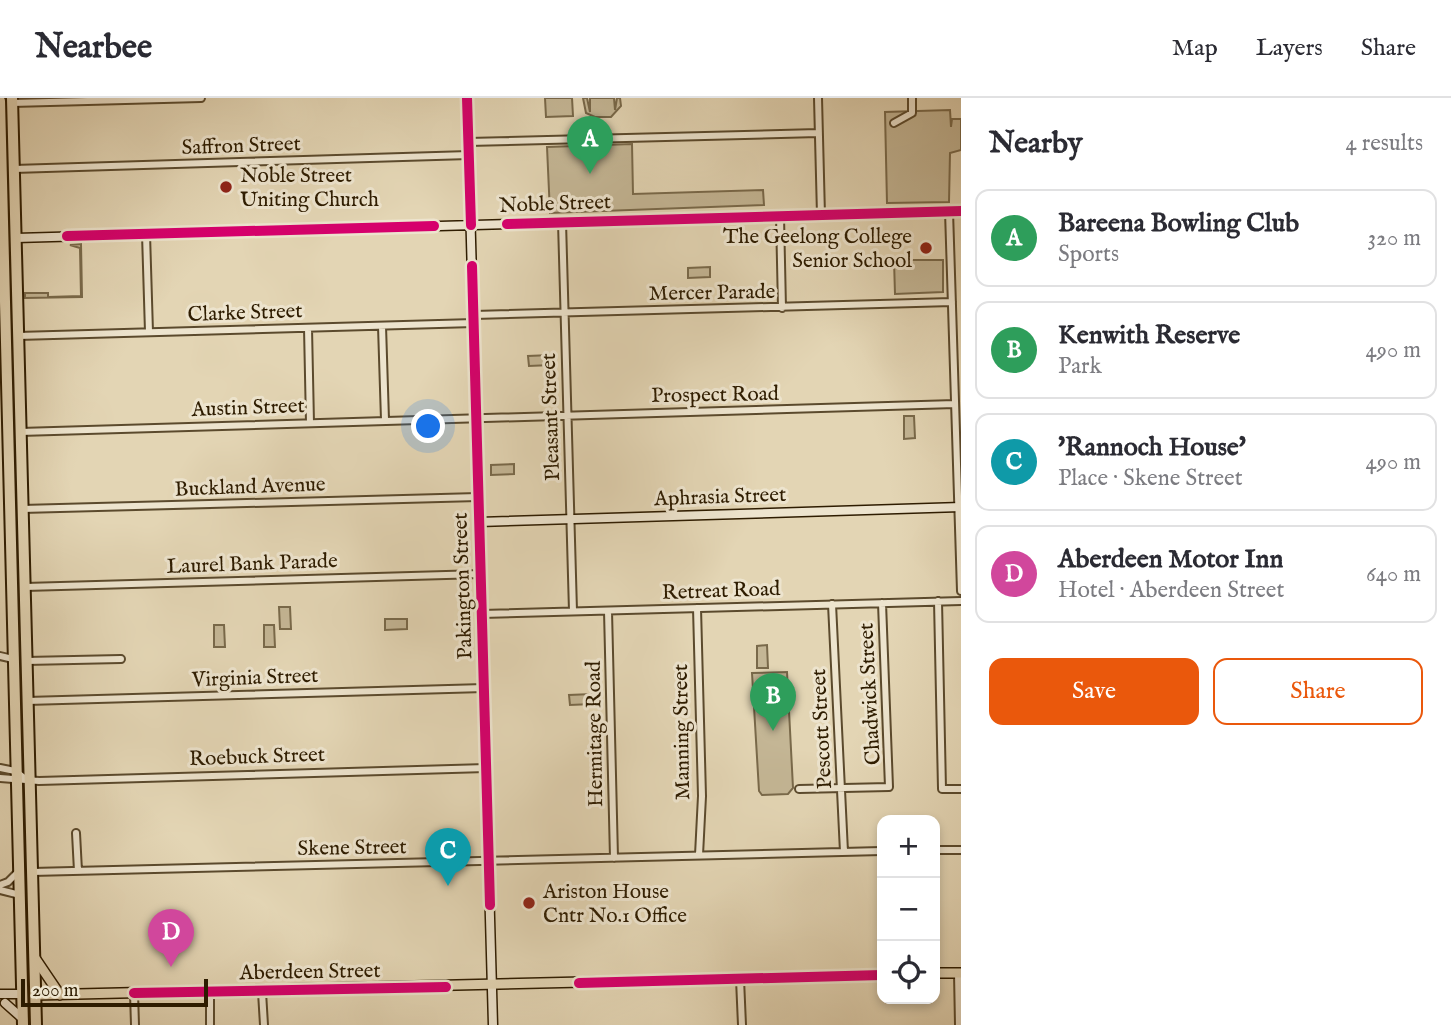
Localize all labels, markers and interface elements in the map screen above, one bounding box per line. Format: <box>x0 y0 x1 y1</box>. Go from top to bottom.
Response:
text: Nearbee <box>35 27 152 69</box>
text: Map <box>1172 33 1218 64</box>
text: Layers <box>1256 33 1323 64</box>
text: Share <box>1361 33 1416 64</box>
pin: A <box>567 116 613 174</box>
text: Nearby <box>989 125 1082 163</box>
text: 4 results <box>1345 129 1423 158</box>
street label: Saffron Street <box>181 131 301 162</box>
place label: Noble Street Uniting Church <box>240 163 379 214</box>
marker: Noble Street Uniting Church <box>218 179 234 195</box>
street label: Noble Street <box>499 189 612 220</box>
text: Bareena Bowling Club <box>1058 207 1299 240</box>
place label: The Geelong College Senior School <box>723 224 912 275</box>
text: A <box>1006 224 1022 253</box>
text: 320 m <box>1368 224 1421 253</box>
marker: The Geelong College Senior School <box>918 240 934 256</box>
text: Sports <box>1058 240 1119 269</box>
street label: Mercer Parade <box>649 279 776 308</box>
street label: Clarke Street <box>187 298 303 329</box>
text: Kenwith Reserve <box>1058 319 1240 352</box>
text: B <box>1006 336 1022 365</box>
text: 490 m <box>1366 336 1421 365</box>
street label: Pleasant Street <box>536 352 567 481</box>
text: Park <box>1058 352 1102 381</box>
street label: Prospect Road <box>651 381 780 410</box>
street label: Austin Street <box>190 393 305 424</box>
your location <box>411 409 445 443</box>
text: 'Rannoch House' <box>1058 431 1246 464</box>
text: C <box>1006 448 1022 477</box>
text: 490 m <box>1366 448 1421 477</box>
text: Place · Skene Street <box>1058 464 1243 493</box>
street label: Buckland Avenue <box>174 471 326 504</box>
street label: Aphrasia Street <box>652 482 787 513</box>
street label: Pakington Street <box>447 512 480 660</box>
text: Aberdeen Motor Inn <box>1058 543 1283 576</box>
street label: Laurel Bank Parade <box>166 548 338 581</box>
text: D <box>1005 560 1023 589</box>
text: 640 m <box>1366 560 1421 589</box>
street label: Retreat Road <box>661 576 781 607</box>
text: Hotel · Aberdeen Street <box>1058 576 1284 605</box>
street label: Chadwick Street <box>853 622 888 766</box>
button: Save <box>989 658 1199 725</box>
button: Share <box>1213 658 1423 725</box>
street label: Hermitage Road <box>581 660 610 807</box>
street label: Virginia Street <box>190 663 319 694</box>
street label: Manning Street <box>668 664 697 800</box>
street label: Pescott Street <box>806 668 839 790</box>
pin: B <box>750 673 796 731</box>
street label: Roebuck Street <box>189 742 325 773</box>
map controls <box>877 815 940 1004</box>
button: + <box>877 815 940 878</box>
pin: C <box>425 828 471 886</box>
street label: Skene Street <box>297 834 407 863</box>
button: − <box>877 878 940 941</box>
place label: Ariston House Cntr No.1 Office <box>542 879 687 930</box>
marker: Ariston House Cntr No.1 Office <box>521 895 537 911</box>
pin: D <box>148 909 194 967</box>
button: locate <box>877 941 940 1004</box>
street label: Aberdeen Street <box>238 958 381 987</box>
scale bar <box>21 976 208 1008</box>
text: 200 m <box>32 979 78 1003</box>

